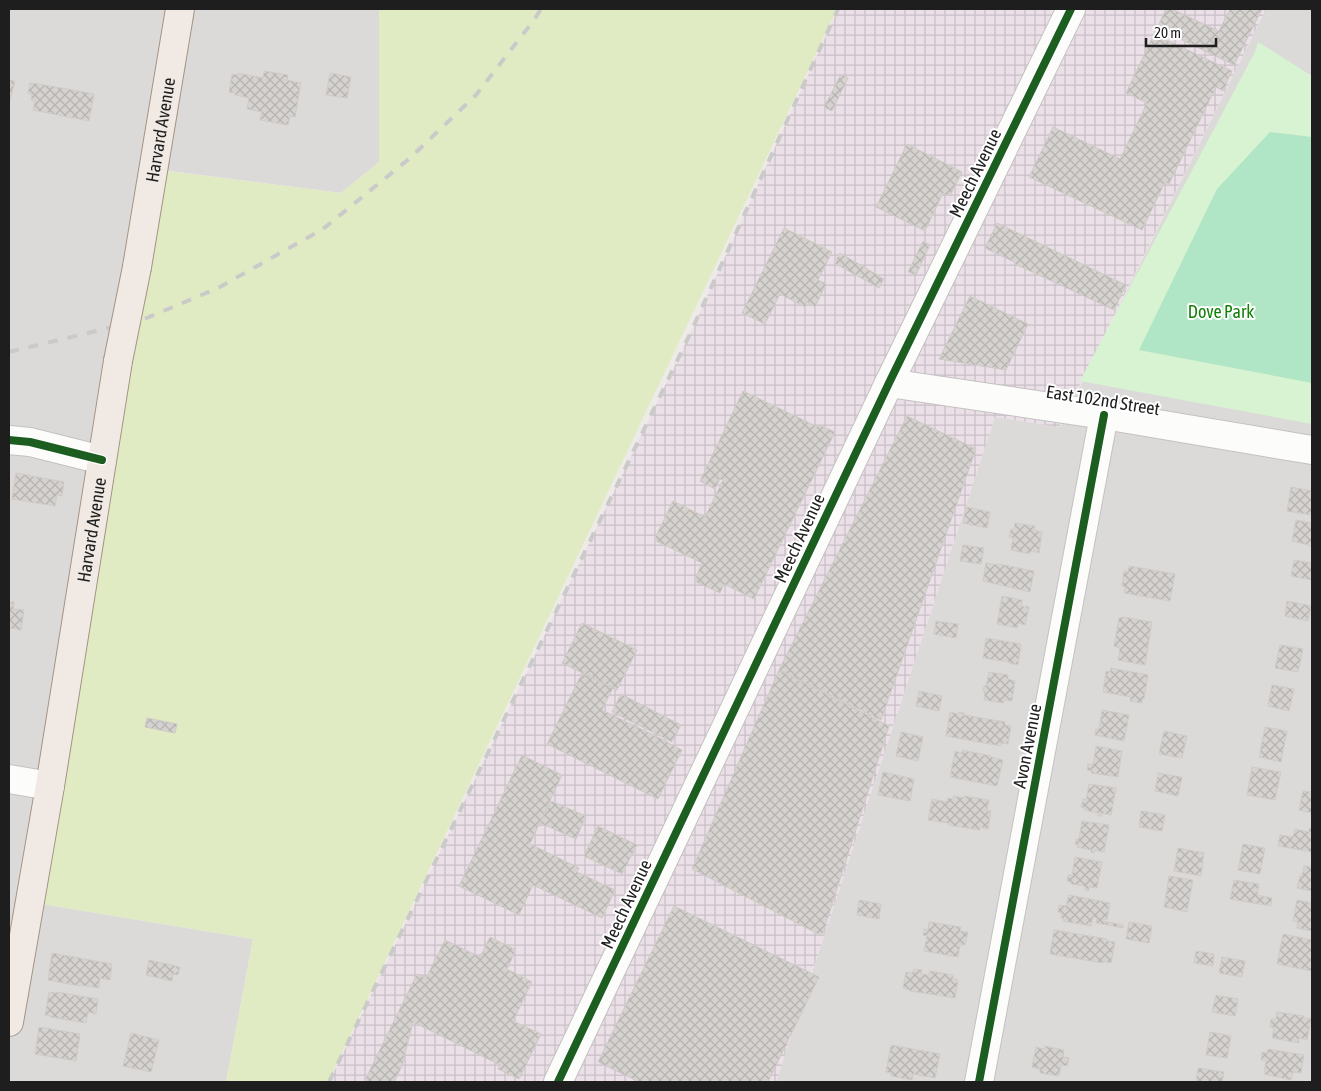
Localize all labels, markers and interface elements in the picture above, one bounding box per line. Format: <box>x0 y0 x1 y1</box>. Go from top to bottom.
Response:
scale bar <box>1146 15 1216 47</box>
text: 20 m <box>1154 24 1181 41</box>
street label: Harvard Avenue <box>141 76 179 184</box>
street label: Meech Avenue <box>945 125 1005 221</box>
park label: Dove Park <box>1188 301 1254 322</box>
street label: East 102nd Street <box>1045 381 1161 419</box>
street label: Harvard Avenue <box>72 476 110 584</box>
street label: Meech Avenue <box>769 490 829 586</box>
street label: Avon Avenue <box>1009 702 1045 790</box>
street label: Meech Avenue <box>596 856 656 952</box>

